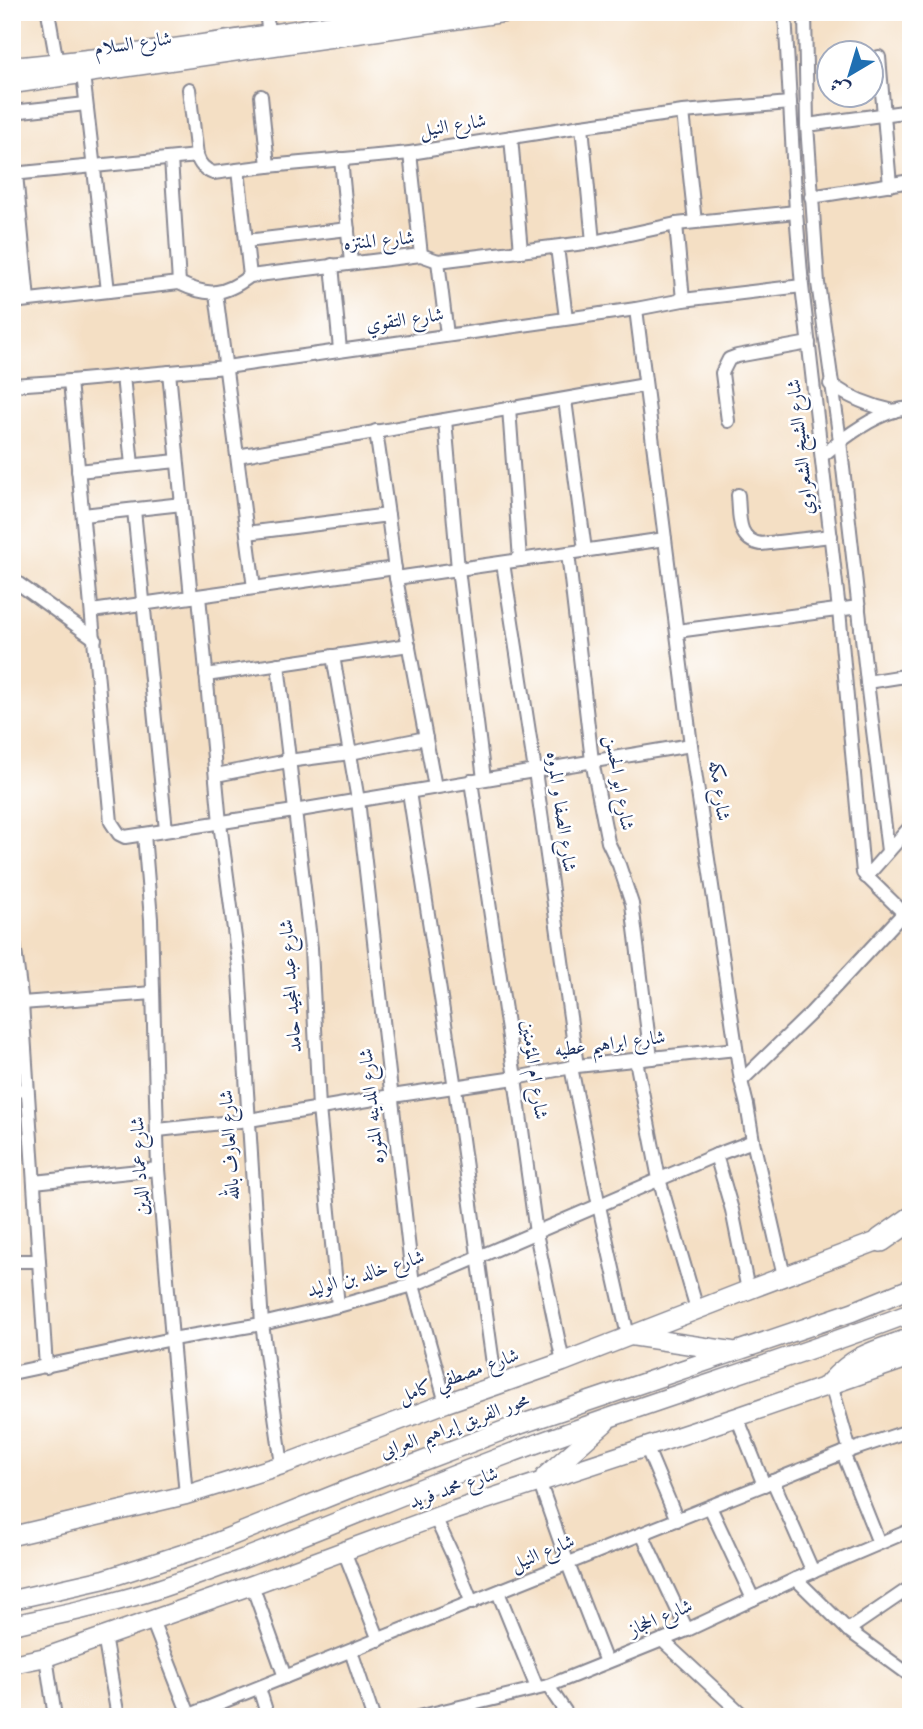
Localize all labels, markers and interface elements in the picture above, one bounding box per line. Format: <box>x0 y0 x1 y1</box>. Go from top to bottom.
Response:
street label: شارع السلام <box>93 30 174 65</box>
north arrow <box>814 38 884 108</box>
text: ش <box>828 72 854 99</box>
street label: شارع النيل <box>418 112 488 146</box>
street label: شارع المنتزه <box>343 229 416 259</box>
street label: شارع التقوي <box>365 306 446 340</box>
street label: شارع الشيخ الشعراوي <box>785 377 825 516</box>
street label: شارع ابو الحسن <box>596 734 636 833</box>
street label: شارع الصفا و المروه <box>538 751 578 874</box>
street label: شارع مكه <box>700 759 734 823</box>
street label: شارع عبد المجيد حامد <box>277 918 310 1053</box>
street label: شارع ام المؤمنين <box>512 1019 549 1122</box>
street label: شارع ابراهيم عطيه <box>554 1029 667 1069</box>
street label: شارع المدينه المنوره <box>357 1047 392 1165</box>
street label: شارع العارف بالله <box>211 1089 248 1201</box>
street label: شارع عماد الدين <box>129 1116 157 1216</box>
street label: شارع خالد بن الوليد <box>305 1248 428 1306</box>
street label: شارع مصطفي كامل <box>396 1345 524 1414</box>
street label: محور الفريق إبراهيم العرابى <box>378 1391 535 1470</box>
street label: شارع محمد فريد <box>407 1465 502 1517</box>
street label: شارع النيل <box>508 1533 579 1579</box>
street label: شارع الحجاز <box>624 1596 697 1645</box>

